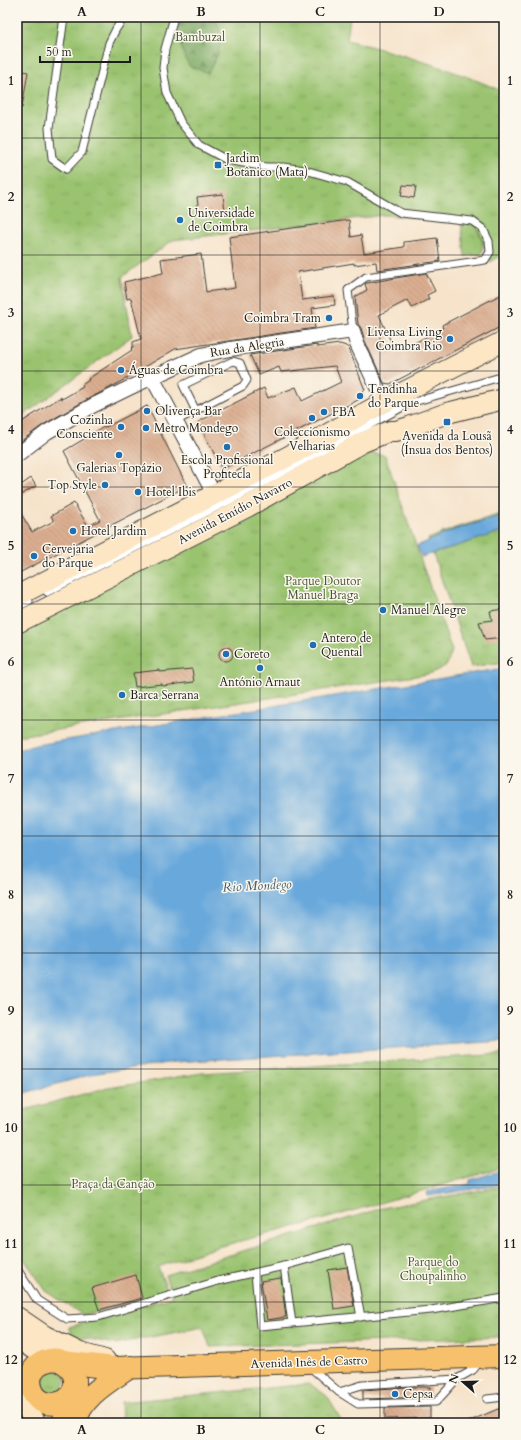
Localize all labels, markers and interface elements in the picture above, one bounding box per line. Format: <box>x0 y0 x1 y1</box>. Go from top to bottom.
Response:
text: A <box>77 3 87 21</box>
text: B <box>196 3 206 21</box>
text: C <box>315 3 325 21</box>
text: D <box>433 3 445 21</box>
park label: Bambuzal <box>175 29 225 45</box>
scale bar <box>40 38 130 64</box>
text: 50 m <box>46 44 73 60</box>
text: 1 <box>8 72 14 90</box>
text: 1 <box>507 72 513 90</box>
place label: Jardim Botânico (Mata) <box>224 150 308 180</box>
marker: Jardim Botânico (Mata) <box>213 160 223 170</box>
text: 2 <box>8 188 15 206</box>
text: 2 <box>507 188 514 206</box>
place label: Universidade de Coimbra <box>188 205 255 235</box>
marker: Universidade de Coimbra <box>175 215 185 225</box>
text: 3 <box>8 304 15 322</box>
text: 3 <box>507 304 514 322</box>
place label: Coimbra Tram <box>244 310 322 326</box>
marker: Coimbra Tram <box>324 313 334 323</box>
place label: Livensa Living Coimbra Rio <box>367 324 443 354</box>
street label: Rua da Alegria <box>209 333 286 361</box>
marker: Livensa Living Coimbra Rio <box>445 334 455 344</box>
place label: Águas de Coimbra <box>129 361 224 378</box>
marker: Águas de Coimbra <box>116 365 126 375</box>
place label: Tendinha do Parque <box>368 381 419 411</box>
marker: Tendinha do Parque <box>355 391 365 401</box>
place label: Olivença Bar <box>155 403 222 419</box>
place label: FBA <box>332 404 356 420</box>
marker: Olivença Bar <box>142 406 152 416</box>
marker: FBA <box>319 407 329 417</box>
place label: Cozinha Consciente <box>56 412 114 442</box>
marker: Coleccionismo Velharias <box>307 413 317 423</box>
marker: Avenida da Lousã (Ínsua dos Bentos) <box>442 417 452 427</box>
place label: Metro Mondego <box>154 420 239 436</box>
text: 4 <box>8 421 15 439</box>
text: 4 <box>507 421 514 439</box>
marker: Cozinha Consciente <box>116 422 126 432</box>
marker: Metro Mondego <box>141 423 151 433</box>
place label: Coleccionismo Velharias <box>274 424 350 454</box>
place label: Avenida da Lousã (Ínsua dos Bentos) <box>401 428 493 458</box>
marker: Escola Profissional Profitecla <box>222 442 232 452</box>
marker: Galerias Topázio <box>114 450 124 460</box>
place label: Escola Profissional Profitecla <box>181 452 273 482</box>
place label: Galerias Topázio <box>76 460 162 476</box>
street label: Avenida Emídio Navarro <box>175 474 295 548</box>
place label: Top Style <box>47 477 97 493</box>
marker: Top Style <box>100 480 110 490</box>
place label: Hotel Ibis <box>146 484 196 500</box>
marker: Hotel Ibis <box>133 487 143 497</box>
place label: Hotel Jardim <box>81 523 147 539</box>
marker: Hotel Jardim <box>68 526 78 536</box>
text: 5 <box>8 537 14 555</box>
text: 5 <box>507 537 513 555</box>
place label: Cervejaria do Parque <box>42 541 95 571</box>
marker: Cervejaria do Parque <box>29 551 39 561</box>
park label: Parque Doutor Manuel Braga <box>285 573 362 603</box>
place label: Manuel Alegre <box>391 602 466 618</box>
marker: Manuel Alegre <box>378 605 388 615</box>
place label: Antero de Quental <box>321 630 372 660</box>
marker: Antero de Quental <box>308 640 318 650</box>
place label: Coreto <box>234 646 270 662</box>
marker: Coreto <box>221 649 231 659</box>
text: 6 <box>8 653 15 671</box>
text: 6 <box>507 653 514 671</box>
marker: António Arnaut <box>255 663 265 673</box>
place label: António Arnaut <box>220 674 301 690</box>
place label: Barca Serrana <box>130 687 200 703</box>
marker: Barca Serrana <box>117 690 127 700</box>
text: 7 <box>8 770 15 788</box>
text: 7 <box>507 770 514 788</box>
water label: Rio Mondego <box>222 875 292 897</box>
text: 8 <box>8 886 14 904</box>
text: 8 <box>507 886 513 904</box>
text: 9 <box>8 1002 15 1020</box>
text: 9 <box>507 1002 514 1020</box>
text: 10 <box>4 1119 18 1137</box>
text: 10 <box>503 1119 517 1137</box>
park label: Praça da Canção <box>71 1176 155 1192</box>
text: 11 <box>4 1235 18 1253</box>
text: 11 <box>503 1235 517 1253</box>
park label: Parque do Choupalinho <box>400 1254 467 1284</box>
text: 12 <box>4 1351 18 1369</box>
text: 12 <box>503 1351 517 1369</box>
street label: Avenida Inês de Castro <box>250 1352 368 1372</box>
north arrow <box>443 1362 483 1402</box>
text: N <box>445 1371 463 1386</box>
place label: Cepsa <box>403 1386 434 1402</box>
marker: Cepsa <box>390 1389 400 1399</box>
text: A <box>77 1421 87 1439</box>
text: B <box>196 1421 206 1439</box>
text: C <box>315 1421 325 1439</box>
text: D <box>433 1421 445 1439</box>

